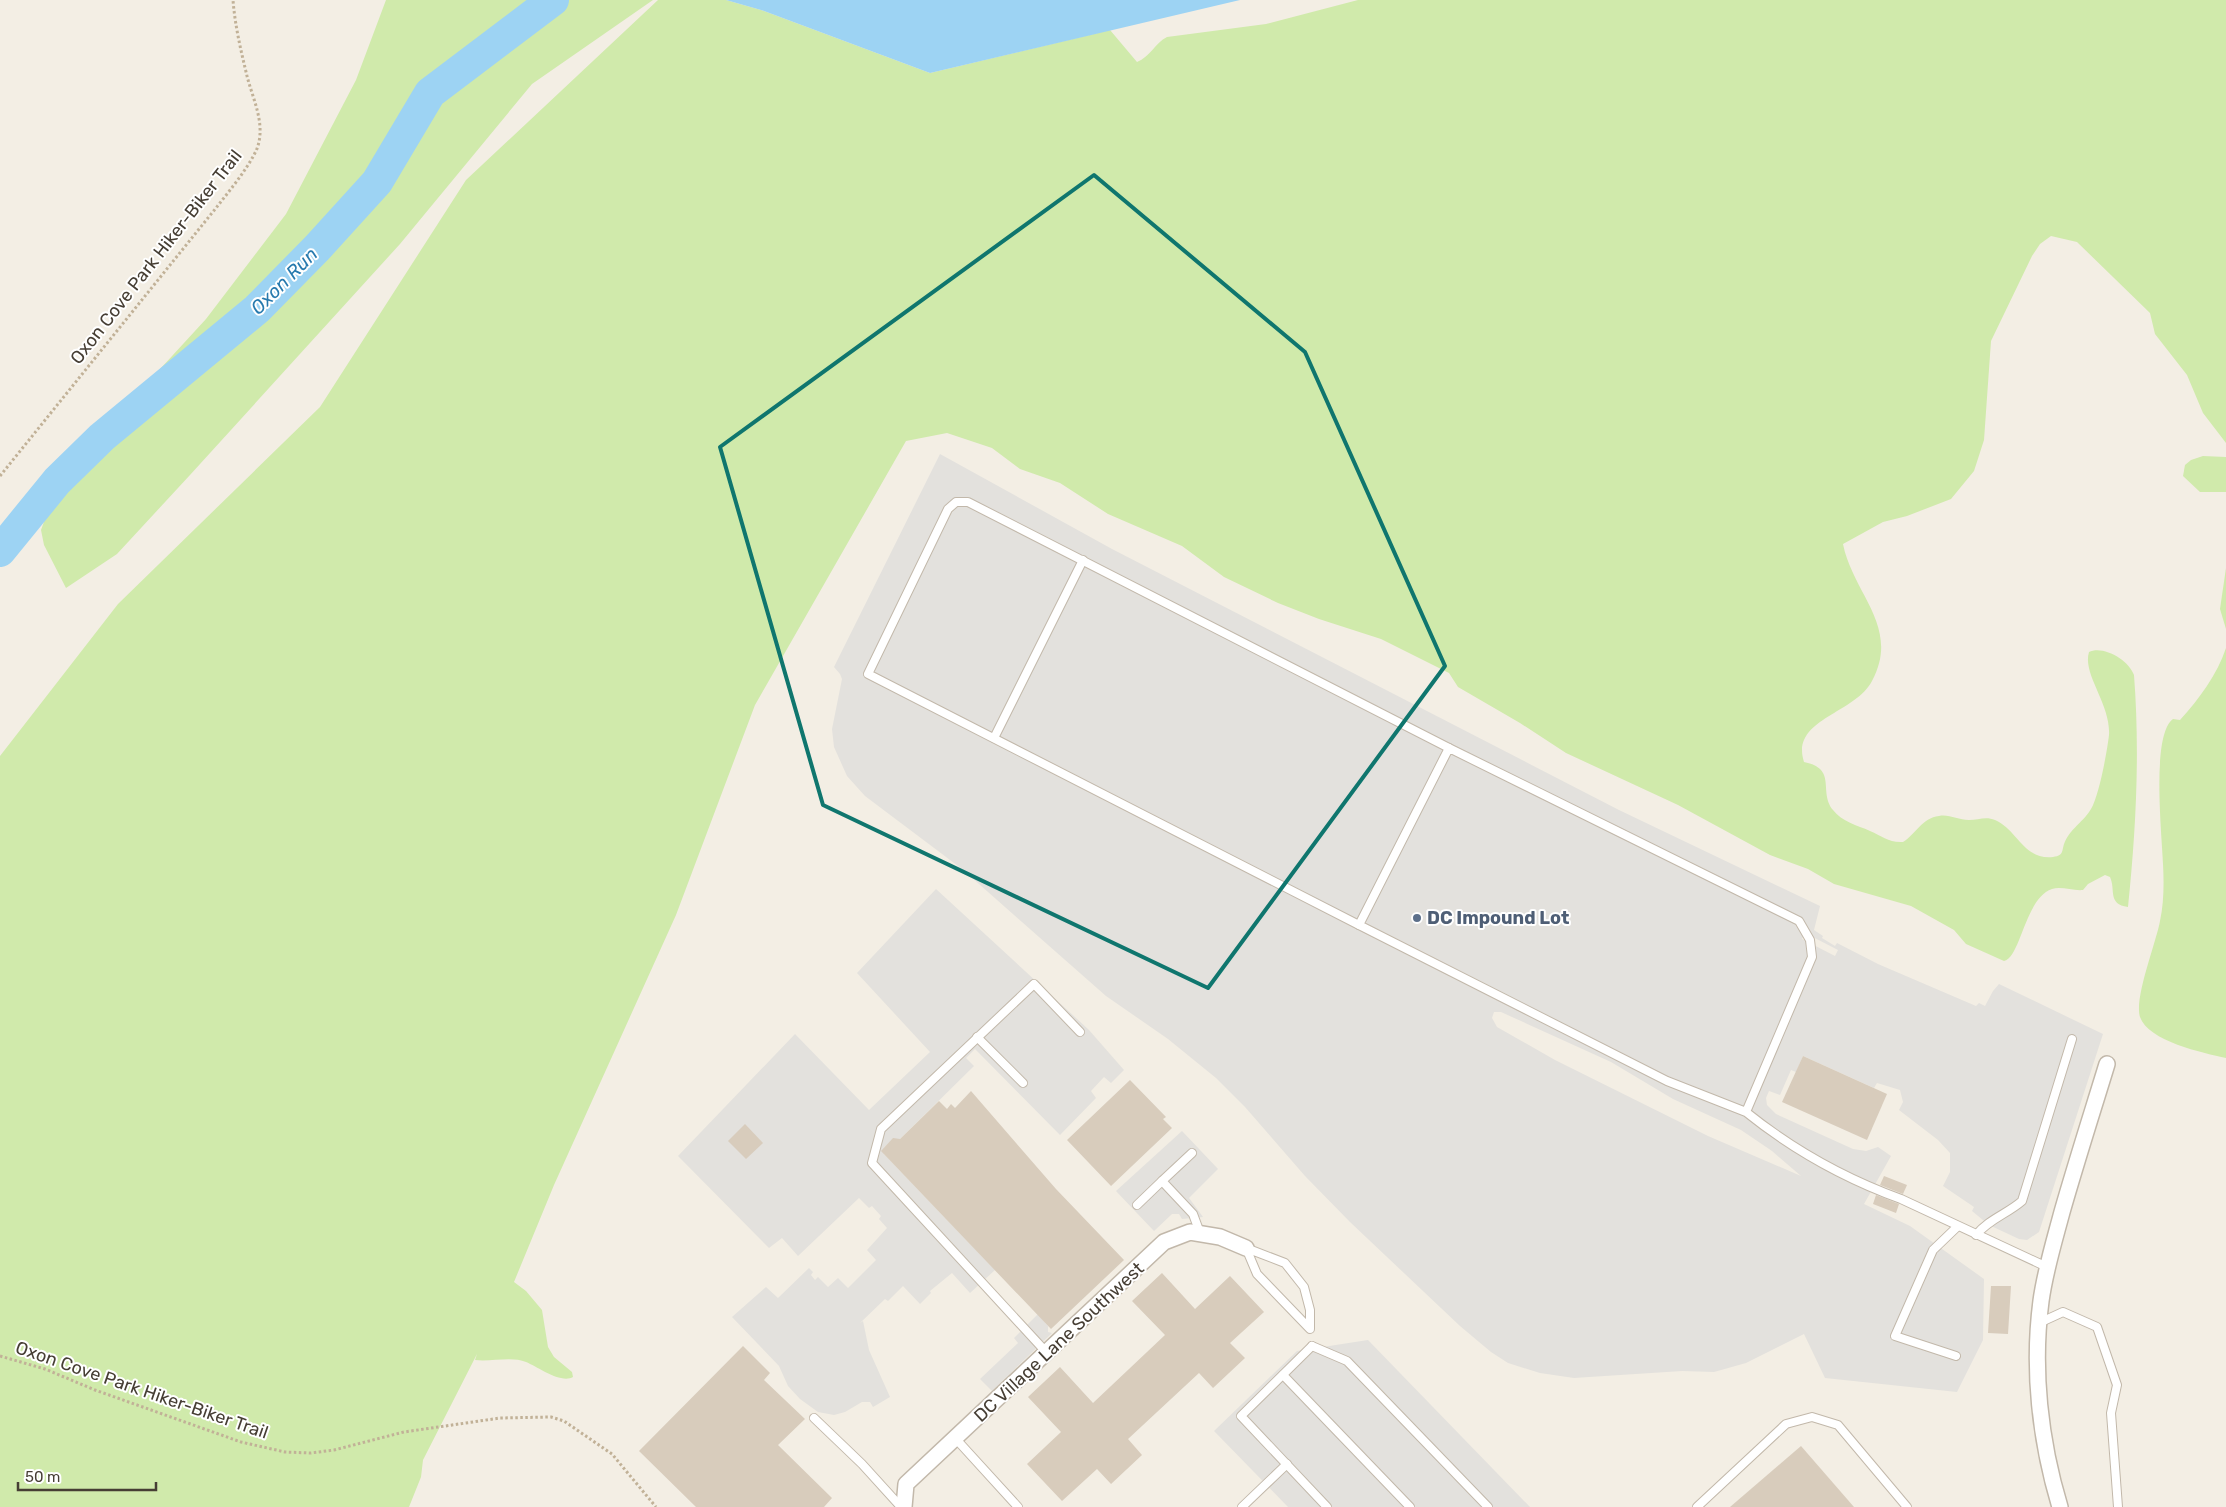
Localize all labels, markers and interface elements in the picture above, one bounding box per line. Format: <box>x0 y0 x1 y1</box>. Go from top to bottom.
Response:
street label: Oxon Cove Park Hiker-Biker Trail <box>65 145 247 369</box>
water label: Oxon Run <box>246 243 322 319</box>
place label: DC Impound Lot <box>1427 907 1569 929</box>
marker: DC Impound Lot <box>1411 912 1423 924</box>
street label: DC Village Lane Southwest <box>969 1257 1149 1427</box>
street label: Oxon Cove Park Hiker-Biker Trail <box>13 1336 271 1444</box>
scale bar <box>18 1460 155 1492</box>
text: 50 m <box>25 1468 60 1486</box>

